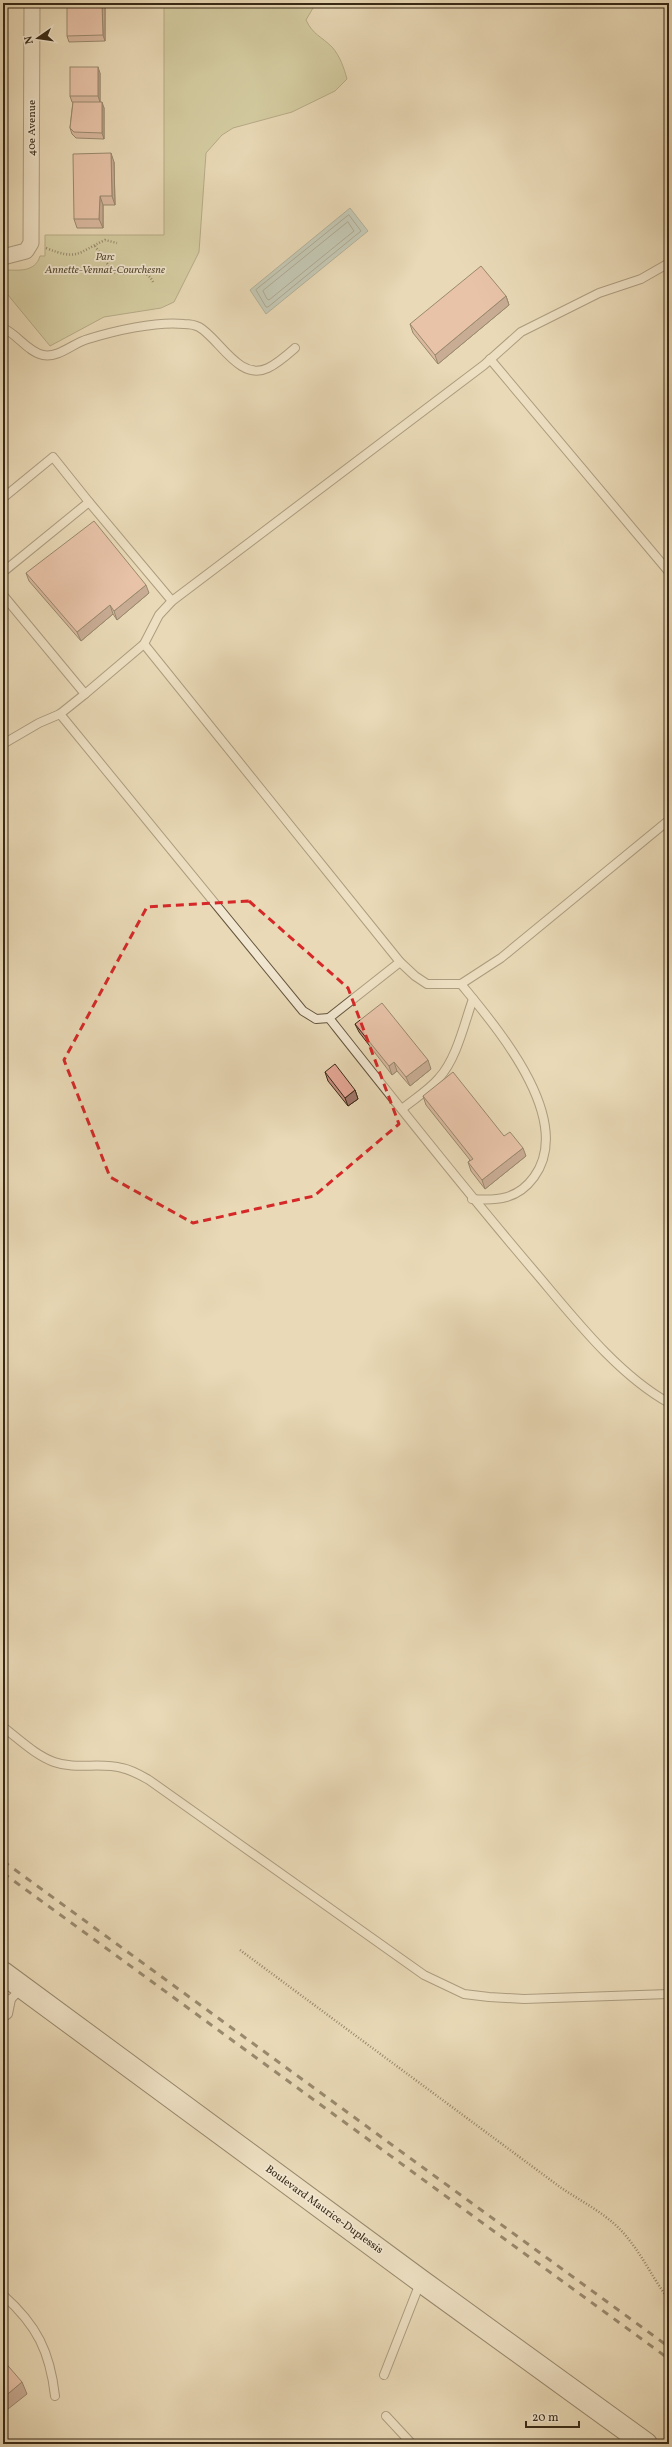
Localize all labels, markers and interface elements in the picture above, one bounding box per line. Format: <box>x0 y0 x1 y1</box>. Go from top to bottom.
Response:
north arrow <box>18 18 58 58</box>
text: N <box>22 34 38 45</box>
street label: 40e Avenue <box>25 100 40 156</box>
park label: Parc Annette-Vennat-Courchesne <box>44 250 165 278</box>
street label: Boulevard Maurice-Duplessis <box>262 2162 386 2258</box>
scale bar <box>526 2403 579 2429</box>
text: 20 m <box>532 2410 559 2426</box>

